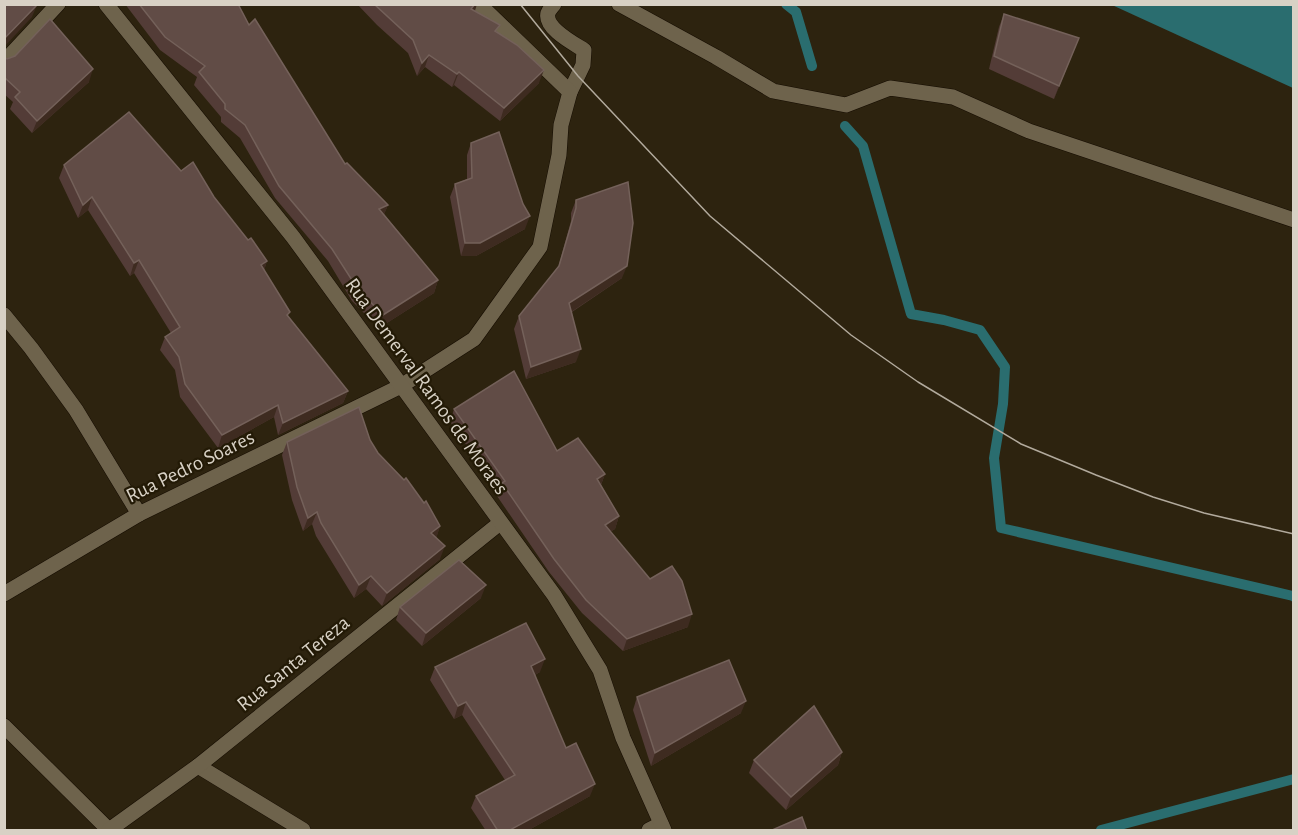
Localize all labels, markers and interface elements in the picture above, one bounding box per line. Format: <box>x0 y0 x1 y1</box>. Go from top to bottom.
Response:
street label: Rua Demerval Ramos de Moraes <box>341 274 512 498</box>
street label: Rua Pedro Soares <box>123 426 258 507</box>
street label: Rua Santa Tereza <box>233 612 354 715</box>

